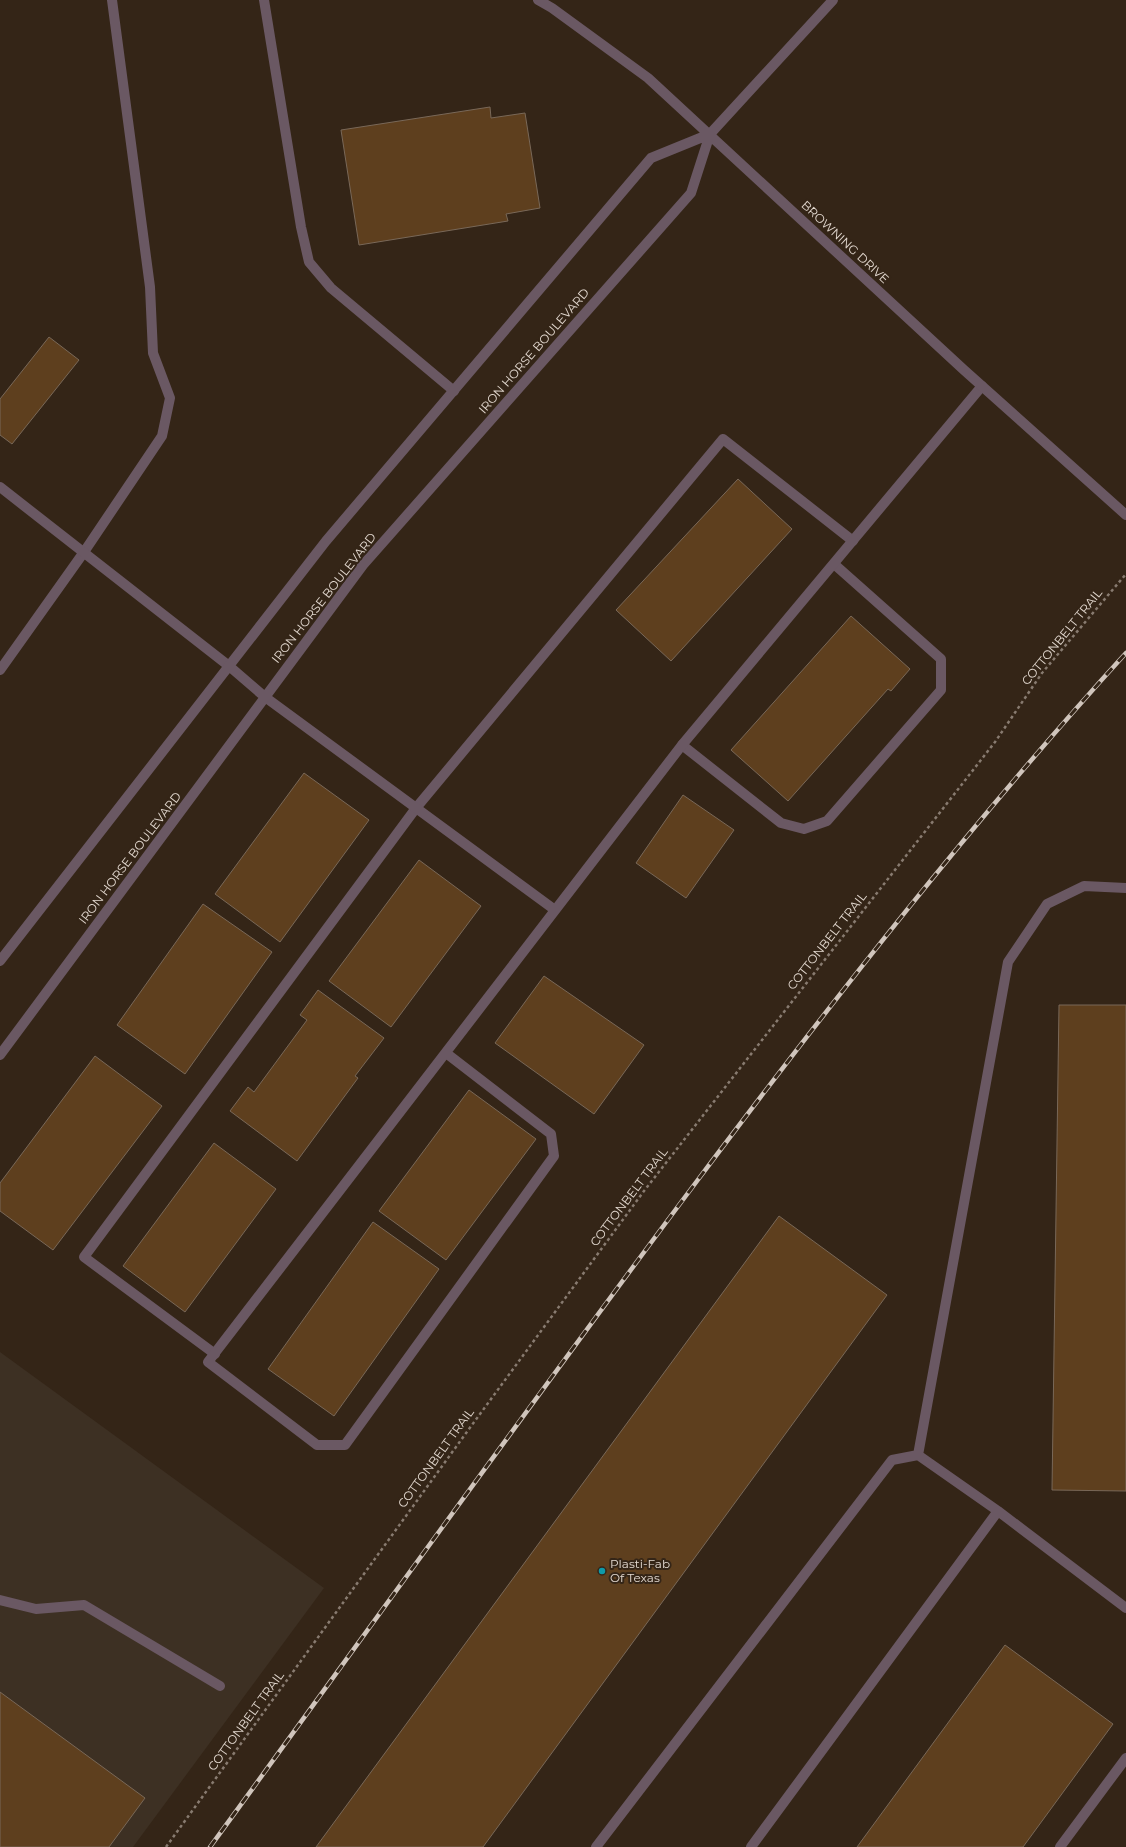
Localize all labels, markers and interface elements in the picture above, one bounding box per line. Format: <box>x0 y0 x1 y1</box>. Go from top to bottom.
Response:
street label: BROWNING DRIVE <box>798 197 892 286</box>
street label: IRON HORSE BOULEVARD <box>475 285 592 416</box>
street label: IRON HORSE BOULEVARD <box>268 530 379 666</box>
street label: COTTONBELT TRAIL <box>1018 585 1105 688</box>
street label: IRON HORSE BOULEVARD <box>75 789 184 927</box>
street label: COTTONBELT TRAIL <box>784 889 869 992</box>
street label: COTTONBELT TRAIL <box>587 1144 671 1249</box>
street label: COTTONBELT TRAIL <box>394 1405 477 1511</box>
place label: Plasti-Fab Of Texas <box>610 1556 670 1585</box>
marker: Plasti-Fab Of Texas <box>597 1566 607 1576</box>
street label: COTTONBELT TRAIL <box>204 1668 287 1774</box>

